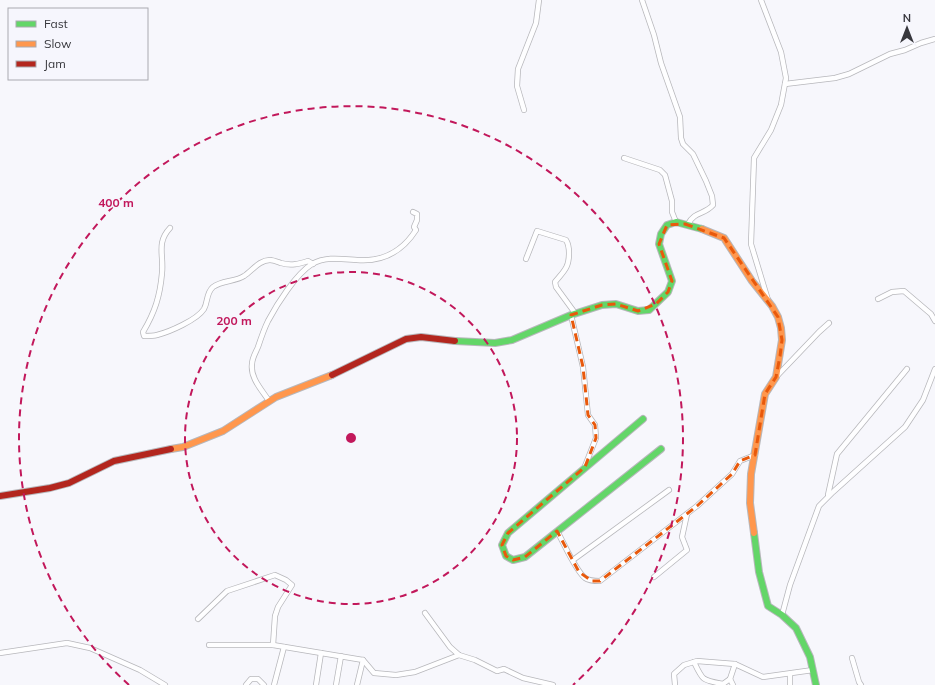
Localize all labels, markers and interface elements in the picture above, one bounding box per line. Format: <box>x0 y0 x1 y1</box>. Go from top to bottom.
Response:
legend <box>8 8 148 80</box>
north arrow <box>887 8 927 48</box>
text: N <box>903 11 911 25</box>
text: Fast <box>44 16 68 31</box>
text: Slow <box>44 36 72 51</box>
text: Jam <box>44 56 66 71</box>
text: 400 m <box>98 195 134 210</box>
text: 200 m <box>216 313 252 328</box>
centre of rings <box>344 431 358 445</box>

